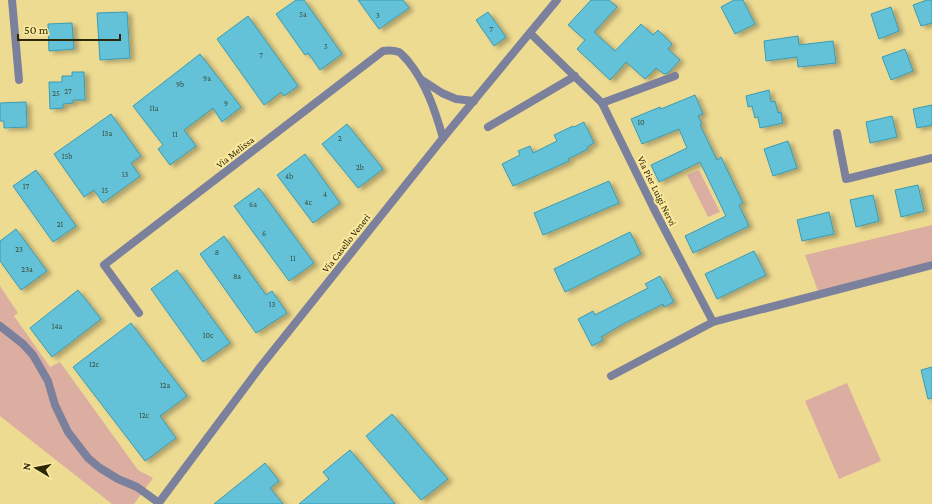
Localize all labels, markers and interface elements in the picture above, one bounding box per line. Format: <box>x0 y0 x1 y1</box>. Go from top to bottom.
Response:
house number: 5a <box>299 10 307 19</box>
house number: 3 <box>376 11 380 20</box>
scale bar <box>18 16 120 42</box>
text: 50 m <box>24 23 49 37</box>
house number: 7 <box>489 25 493 34</box>
house number: 5 <box>324 42 328 51</box>
house number: 7 <box>259 51 263 60</box>
house number: 9a <box>203 74 211 83</box>
house number: 9b <box>176 80 184 89</box>
house number: 27 <box>64 87 72 96</box>
house number: 25 <box>52 89 60 98</box>
house number: 9 <box>224 99 228 108</box>
house number: 11a <box>149 104 159 113</box>
house number: 10 <box>637 118 645 127</box>
house number: 13a <box>102 129 112 138</box>
house number: 11 <box>172 130 178 139</box>
street label: Via Melissa <box>214 134 256 170</box>
house number: 2 <box>338 134 342 143</box>
house number: 15b <box>62 152 72 161</box>
street label: Via Pier Luigi Nervi <box>635 154 679 228</box>
house number: 2b <box>356 163 364 172</box>
house number: 13 <box>122 170 128 179</box>
house number: 4b <box>285 172 293 181</box>
house number: 17 <box>23 182 29 191</box>
house number: 15 <box>102 186 108 195</box>
house number: 4 <box>323 190 327 199</box>
house number: 4c <box>304 198 312 207</box>
house number: 6a <box>249 200 257 209</box>
street label: Via Casello Veneri <box>320 211 372 274</box>
house number: 21 <box>57 220 64 229</box>
house number: 6 <box>262 229 266 238</box>
house number: 23 <box>15 245 23 254</box>
house number: 8 <box>215 248 219 257</box>
house number: 11 <box>290 254 296 263</box>
house number: 23a <box>21 265 33 274</box>
house number: 8a <box>233 272 241 281</box>
house number: 13 <box>269 300 275 309</box>
house number: 14a <box>52 322 63 331</box>
house number: 10c <box>203 331 214 340</box>
house number: 12c <box>89 360 100 369</box>
house number: 12a <box>160 381 170 390</box>
house number: 12c <box>139 411 150 420</box>
north arrow <box>16 448 56 488</box>
text: N <box>20 461 33 471</box>

